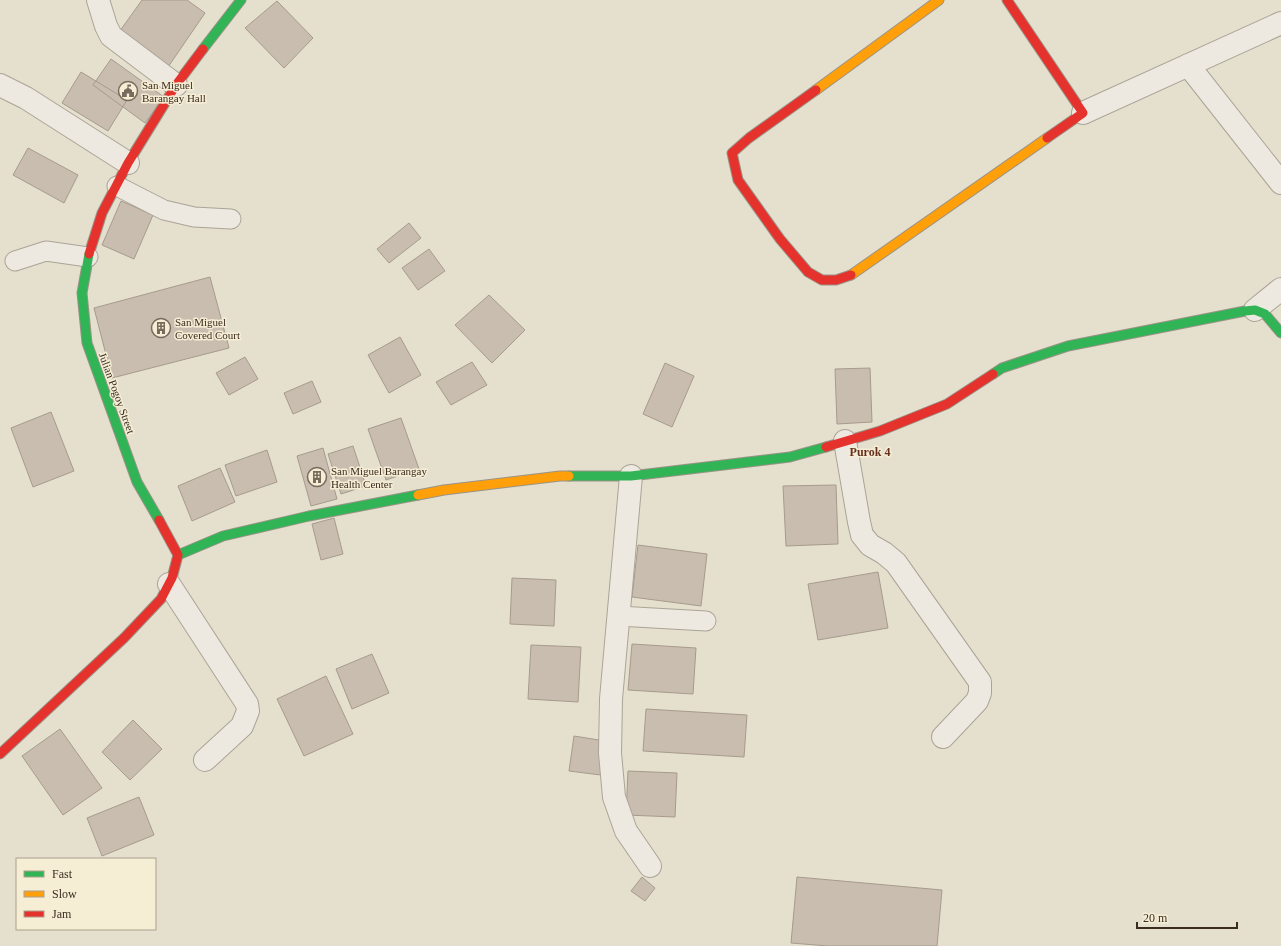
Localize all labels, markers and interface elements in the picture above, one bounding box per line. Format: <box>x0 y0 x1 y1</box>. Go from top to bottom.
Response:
place label: San Miguel Barangay Hall <box>142 79 206 104</box>
public building icon: San Miguel Barangay Hall <box>117 80 139 102</box>
place label: San Miguel Covered Court <box>175 316 240 341</box>
building icon: San Miguel Covered Court <box>150 317 172 339</box>
street label: Julian Pogoy Street <box>97 351 137 435</box>
district label: Purok 4 <box>850 445 890 459</box>
place label: San Miguel Barangay Health Center <box>331 465 427 490</box>
building icon: San Miguel Barangay Health Center <box>306 466 328 488</box>
legend <box>16 858 156 930</box>
text: Fast <box>52 867 73 881</box>
text: Slow <box>52 887 77 901</box>
scale bar <box>1137 904 1237 930</box>
text: Jam <box>52 907 72 921</box>
text: 20 m <box>1143 911 1168 925</box>

